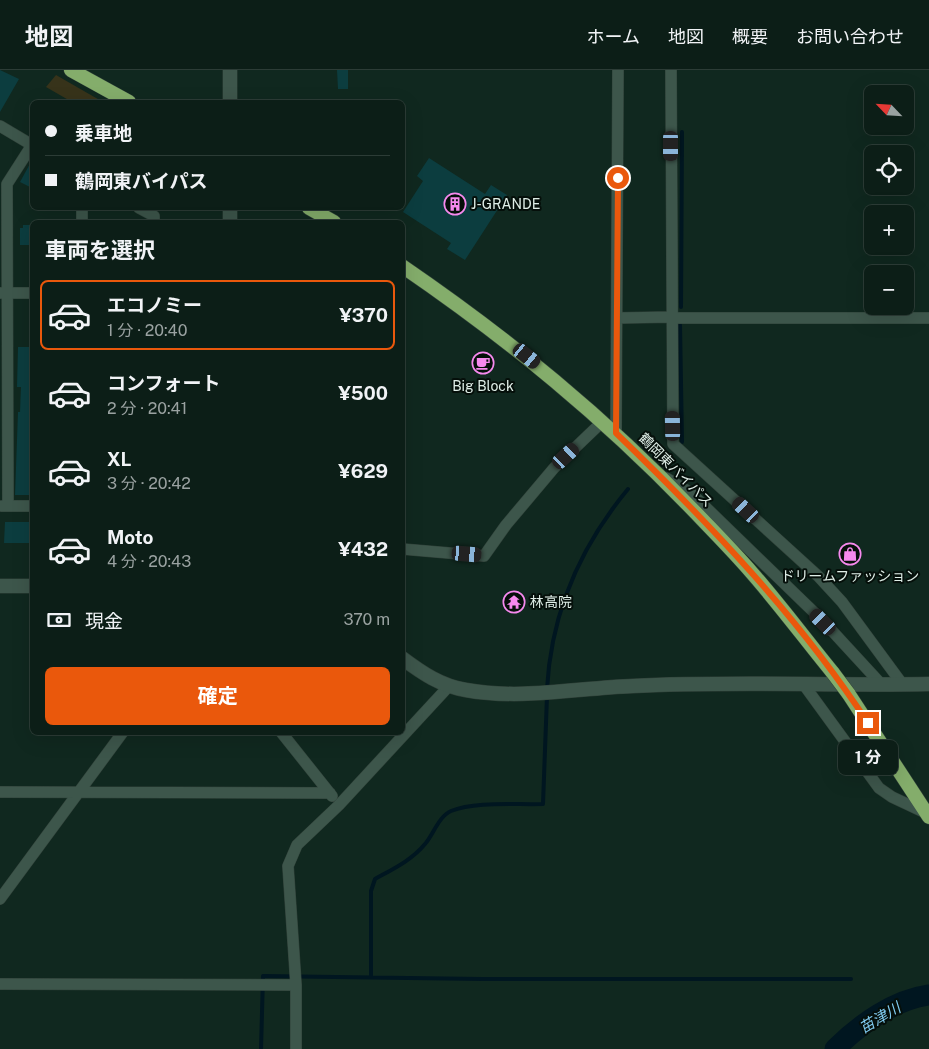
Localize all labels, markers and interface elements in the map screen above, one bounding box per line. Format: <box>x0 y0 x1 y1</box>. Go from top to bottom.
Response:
text: 地図 <box>25 22 73 50</box>
text: ホーム <box>587 26 640 47</box>
text: 地図 <box>668 26 704 47</box>
text: 概要 <box>732 26 768 47</box>
text: お問い合わせ <box>796 26 904 47</box>
north arrow <box>864 85 914 135</box>
map controls <box>864 85 914 315</box>
text: 乗車地 <box>75 122 132 144</box>
car <box>663 131 678 161</box>
button: locate <box>864 145 914 195</box>
route start <box>607 167 629 189</box>
text: 鶴岡東バイパス <box>75 170 208 192</box>
building icon: J-GRANDE <box>443 192 467 216</box>
place label: J-GRANDE <box>471 196 540 212</box>
button: + <box>864 205 914 255</box>
text: 車両を選択 <box>45 237 155 263</box>
button: − <box>864 265 914 315</box>
icon: car <box>47 293 92 338</box>
text: エコノミー <box>107 294 202 316</box>
text: ¥370 <box>339 304 388 326</box>
text: 1 分 · 20:40 <box>107 321 187 340</box>
car <box>510 341 543 371</box>
cafe icon: Big Block <box>471 351 495 375</box>
icon: car <box>47 371 92 416</box>
text: コンフォート <box>107 372 220 394</box>
place label: Big Block <box>452 378 514 394</box>
text: ¥500 <box>338 382 388 404</box>
text: 2 分 · 20:41 <box>107 399 187 418</box>
car <box>665 411 680 441</box>
street label: 鶴岡東バイパス <box>636 430 716 510</box>
car <box>549 440 582 472</box>
text: XL <box>107 448 132 470</box>
icon: car <box>47 449 92 494</box>
text: ¥629 <box>338 460 388 482</box>
text: 3 分 · 20:42 <box>107 474 191 493</box>
car <box>729 494 762 526</box>
text: Moto <box>107 526 153 548</box>
icon: car <box>47 527 92 572</box>
text: ¥432 <box>338 538 388 560</box>
shop icon: ドリームファッション <box>838 542 862 566</box>
car <box>451 545 482 563</box>
text: 4 分 · 20:43 <box>107 552 191 571</box>
place label: ドリームファッション <box>781 568 919 584</box>
temple icon: 林高院 <box>502 590 526 614</box>
place label: 林高院 <box>530 594 572 610</box>
icon: cash <box>45 606 73 634</box>
car <box>807 606 838 638</box>
text: 現金 <box>85 610 123 632</box>
text: 370 m <box>343 610 390 629</box>
button: 確定 <box>45 667 390 725</box>
route end <box>857 712 879 734</box>
callout: 1 分 <box>838 740 898 776</box>
text: 1 分 <box>855 748 881 767</box>
water label: 苗津川 <box>856 998 905 1036</box>

